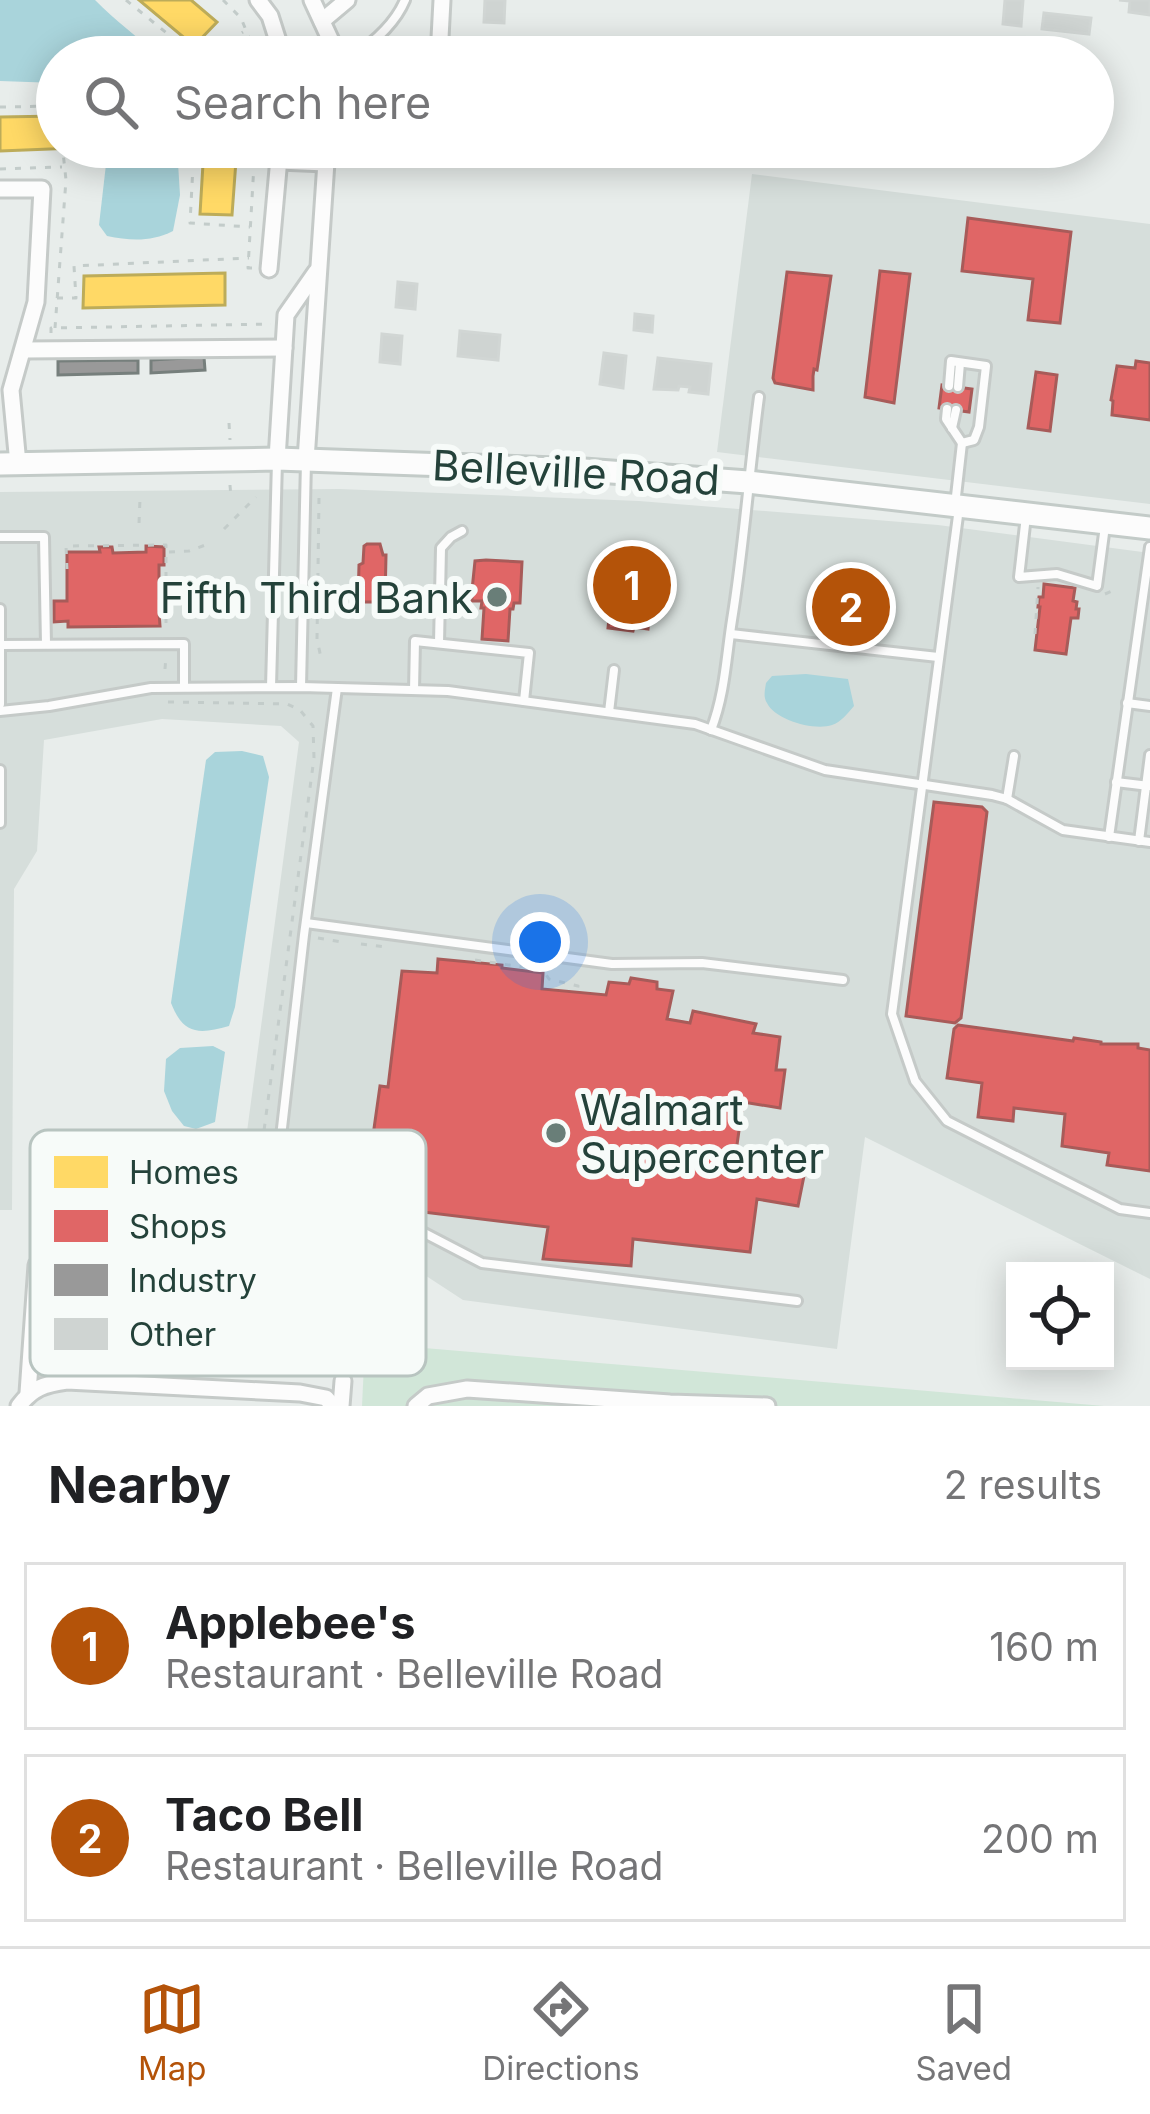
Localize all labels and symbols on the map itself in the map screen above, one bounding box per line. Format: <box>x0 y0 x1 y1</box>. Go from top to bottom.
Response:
street label: Belleville Road <box>431 439 721 505</box>
pin: 1 <box>593 540 671 630</box>
pin: 2 <box>812 562 890 652</box>
place label: Fifth Third Bank <box>160 572 473 623</box>
marker: Fifth Third Bank <box>484 584 510 610</box>
your location <box>510 912 570 972</box>
place label: Walmart Supercenter <box>580 1084 824 1183</box>
marker: Walmart Supercenter <box>543 1120 569 1146</box>
legend <box>30 1130 426 1376</box>
text: Homes <box>129 1152 239 1192</box>
text: Shops <box>129 1206 227 1246</box>
text: Industry <box>129 1260 257 1300</box>
text: Other <box>129 1314 216 1354</box>

